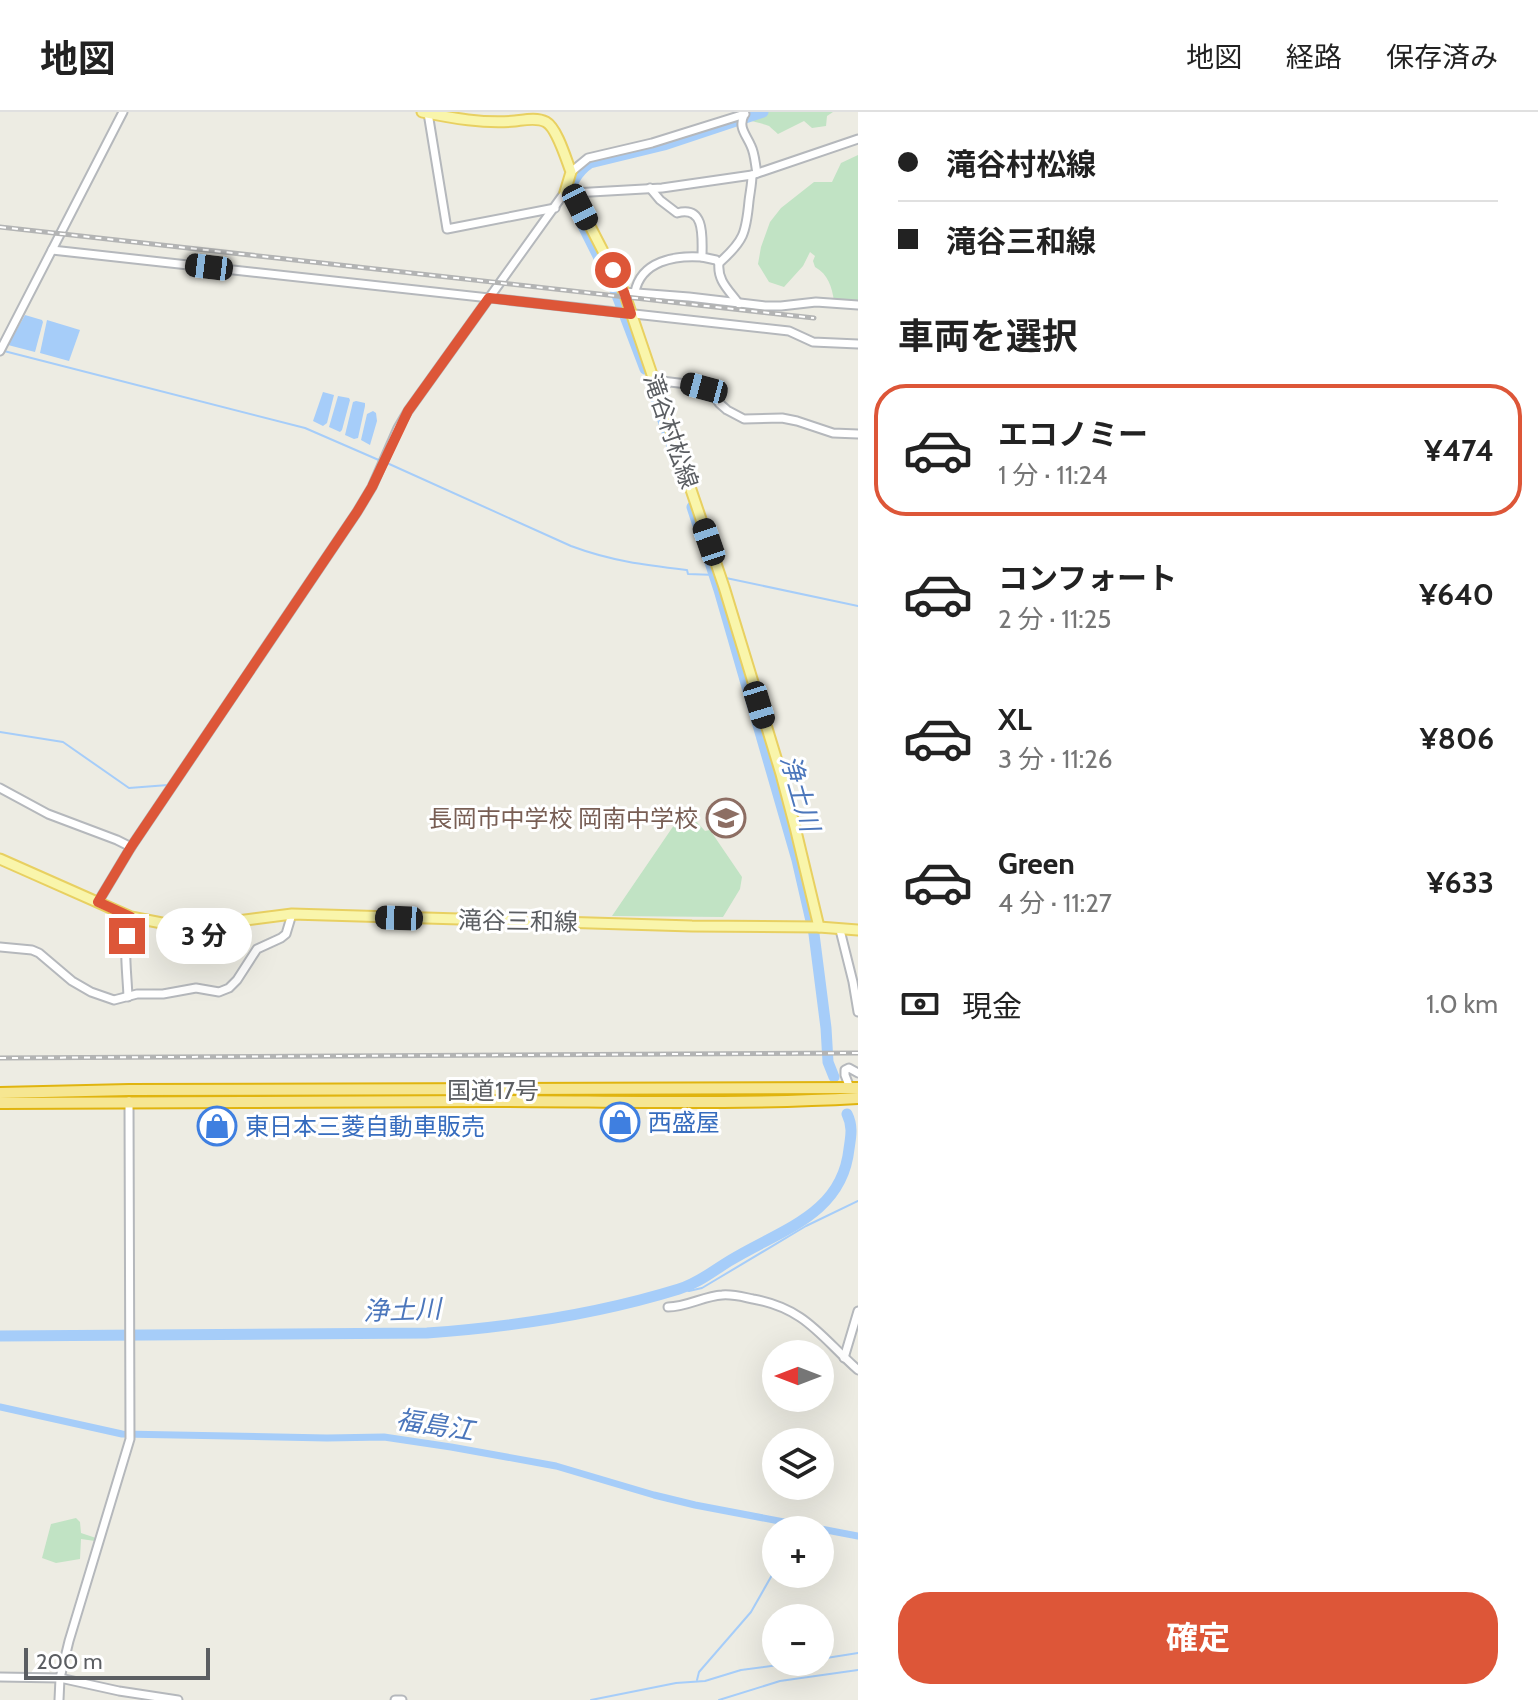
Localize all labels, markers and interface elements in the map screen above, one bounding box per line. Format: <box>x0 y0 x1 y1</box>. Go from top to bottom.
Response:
text: 地図 <box>40 35 116 82</box>
text: 地図 <box>1186 40 1242 74</box>
text: 経路 <box>1286 40 1342 74</box>
text: 保存済み <box>1386 40 1498 74</box>
text: 滝谷村松線 <box>946 146 1096 183</box>
car <box>558 180 602 234</box>
text: 滝谷三和線 <box>946 223 1096 260</box>
car <box>184 252 234 282</box>
route start <box>595 252 631 288</box>
text: 車両を選択 <box>898 314 1078 358</box>
street label: 滝谷村松線 <box>638 370 704 492</box>
car <box>678 370 730 406</box>
icon: car <box>902 414 974 486</box>
text: エコノミー <box>998 416 1148 453</box>
text: ¥474 <box>1424 432 1494 469</box>
text: 1 分 · 11:24 <box>998 459 1107 491</box>
car <box>690 515 728 569</box>
icon: car <box>902 558 974 630</box>
text: コンフォート <box>998 560 1177 597</box>
text: ¥640 <box>1419 576 1494 613</box>
text: 2 分 · 11:25 <box>998 603 1111 635</box>
car <box>741 679 777 731</box>
text: XL <box>998 701 1032 738</box>
icon: car <box>902 702 974 774</box>
text: ¥806 <box>1420 720 1494 757</box>
text: 3 分 · 11:26 <box>998 743 1113 775</box>
water label: 浄土川 <box>774 751 827 838</box>
school or university icon: 長岡市中学校 岡南中学校 <box>705 797 747 839</box>
place label: 長岡市中学校 岡南中学校 <box>429 804 698 833</box>
text: Green <box>998 845 1075 882</box>
icon: car <box>902 846 974 918</box>
text: ¥633 <box>1427 864 1494 901</box>
text: 4 分 · 11:27 <box>998 887 1112 919</box>
car <box>375 905 423 931</box>
street label: 滝谷三和線 <box>458 905 578 937</box>
callout: 3 分 <box>155 908 251 964</box>
route end <box>109 918 145 954</box>
text: 3 分 <box>181 920 227 952</box>
icon: cash <box>898 982 942 1026</box>
text: 現金 <box>962 988 1022 1025</box>
text: 1.0 km <box>1426 988 1498 1020</box>
street label: 国道17号 <box>447 1076 539 1105</box>
shop icon: 西盛屋 <box>599 1101 641 1143</box>
shop icon: 東日本三菱自動車販売 <box>196 1105 238 1147</box>
place label: 西盛屋 <box>648 1108 720 1137</box>
place label: 東日本三菱自動車販売 <box>245 1112 485 1141</box>
water label: 浄土川 <box>362 1293 445 1327</box>
north arrow <box>762 1340 834 1412</box>
map controls <box>762 1340 834 1676</box>
water label: 福島江 <box>394 1403 479 1447</box>
button: layers <box>762 1428 834 1500</box>
button: + <box>762 1516 834 1588</box>
button: 確定 <box>898 1592 1498 1684</box>
button: − <box>762 1604 834 1676</box>
scale bar <box>24 1644 210 1680</box>
text: 200 m <box>36 1648 102 1675</box>

